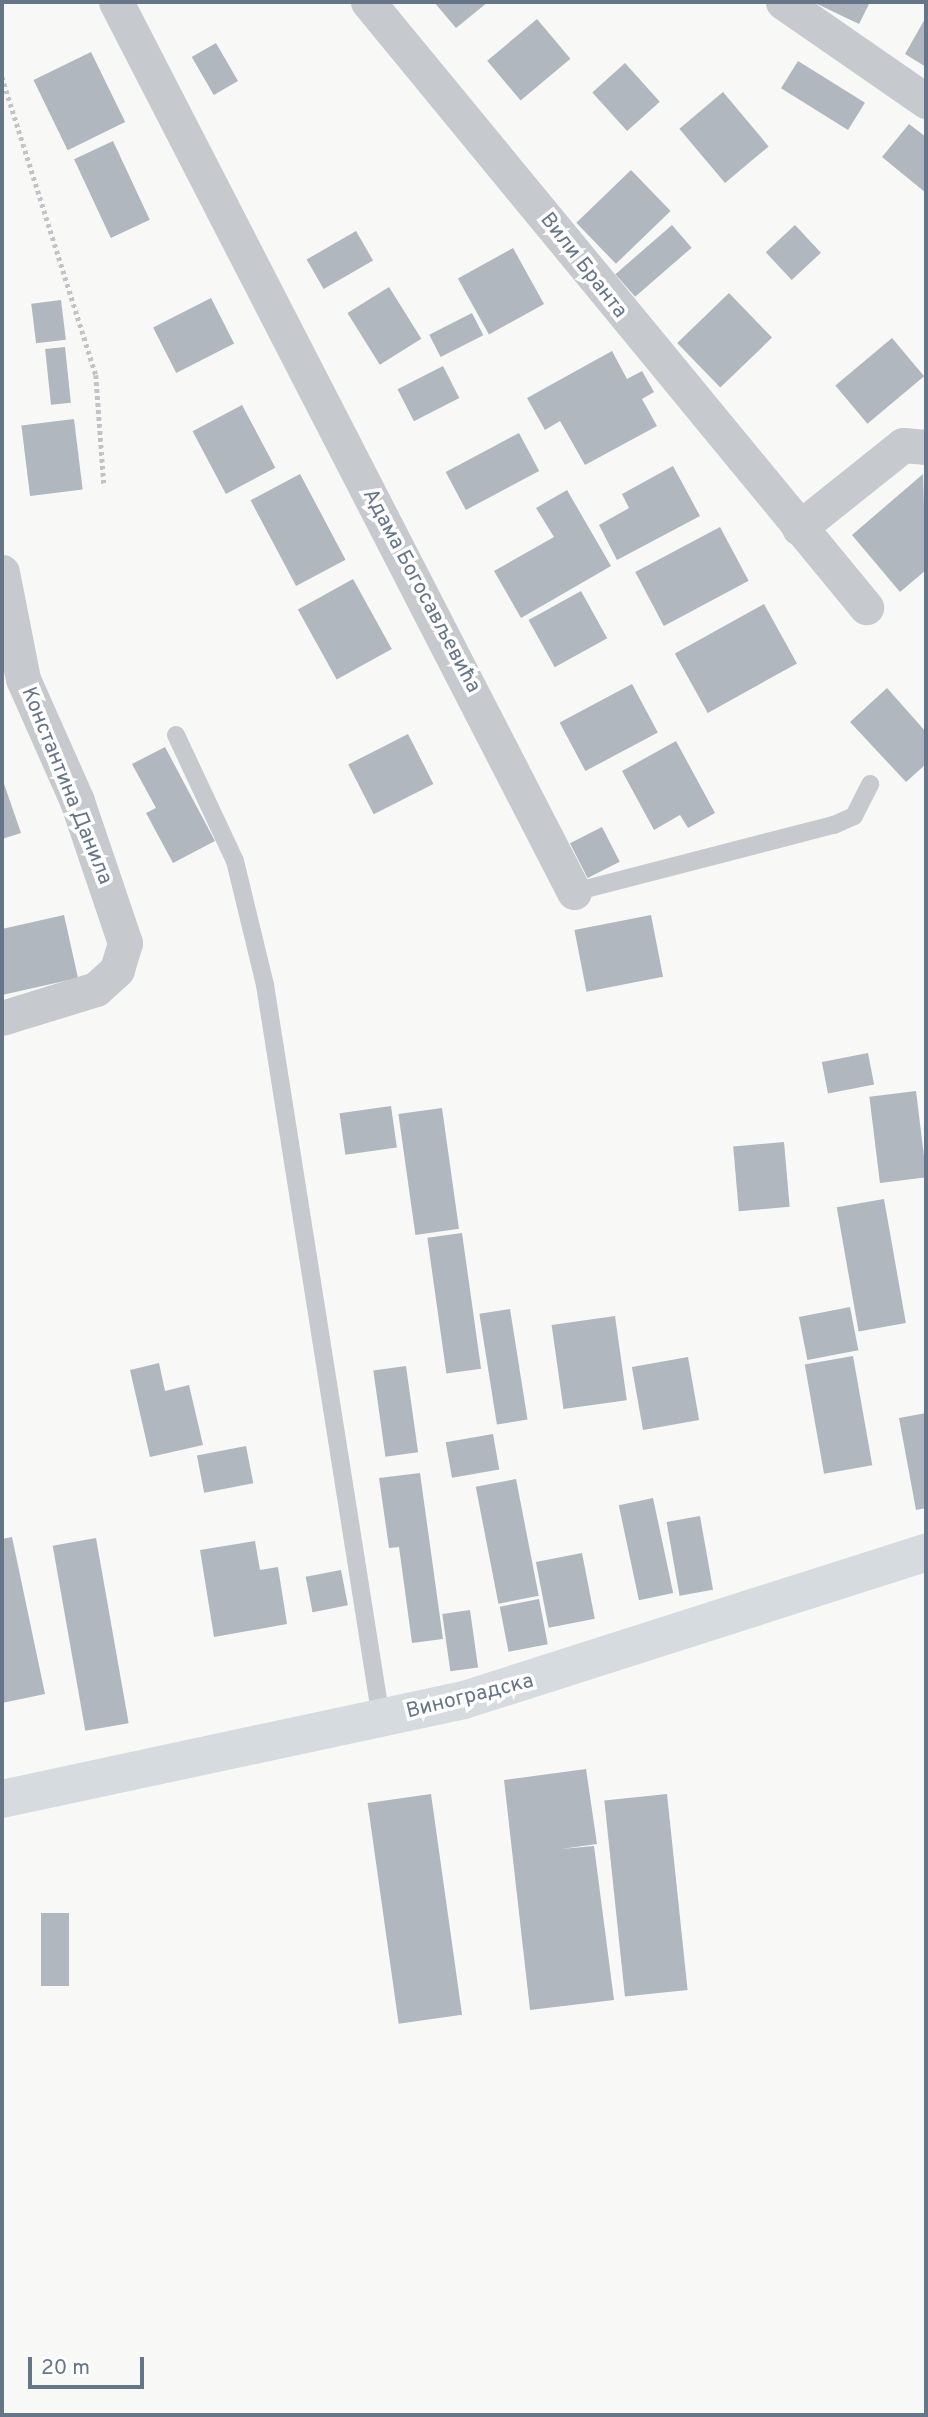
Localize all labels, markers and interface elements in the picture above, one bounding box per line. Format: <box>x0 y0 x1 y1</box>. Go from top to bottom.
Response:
street label: Вили Бранта <box>534 208 632 324</box>
street label: Адама Богосављевића <box>356 485 486 697</box>
street label: Константина Данила <box>15 684 117 888</box>
street label: Виноградска <box>404 1669 536 1725</box>
scale bar <box>32 2344 147 2388</box>
text: 20 m <box>41 2355 90 2382</box>

